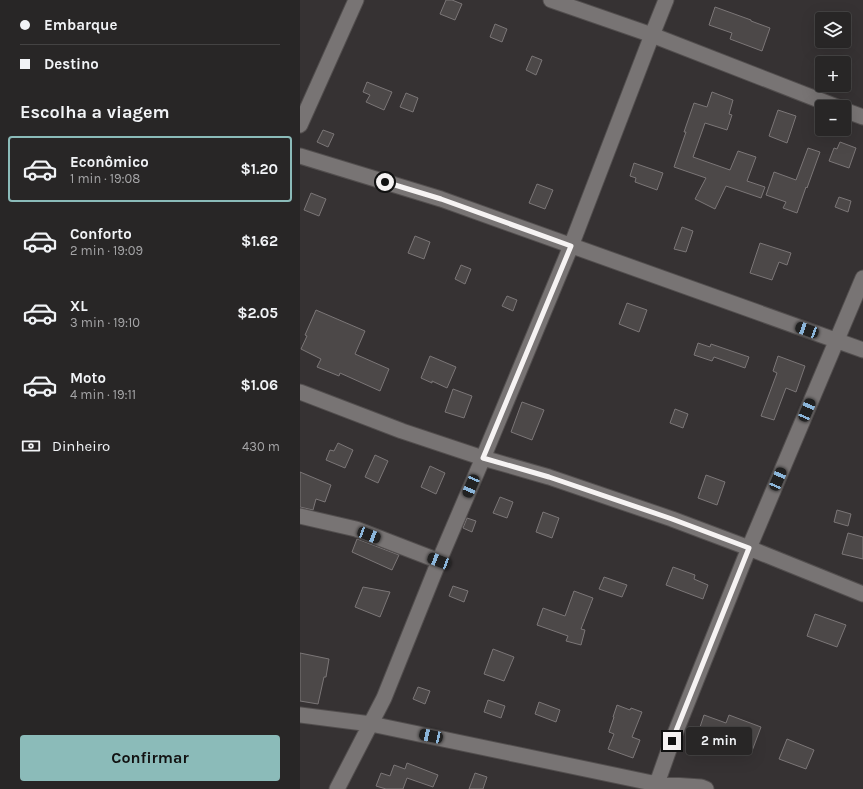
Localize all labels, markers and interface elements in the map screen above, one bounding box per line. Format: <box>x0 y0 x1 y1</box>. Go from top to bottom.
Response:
map controls <box>815 12 851 136</box>
button: layers <box>815 12 851 48</box>
text: Embarque <box>44 16 117 34</box>
text: Destino <box>44 55 99 73</box>
button: + <box>815 56 851 92</box>
button: − <box>815 100 851 136</box>
text: Escolha a viagem <box>20 101 170 123</box>
icon: car <box>22 151 58 187</box>
text: Econômico <box>70 153 149 171</box>
text: $1.20 <box>241 160 278 178</box>
text: 1 min · 19:08 <box>70 171 140 186</box>
route start <box>376 173 394 191</box>
icon: car <box>22 223 58 259</box>
text: Conforto <box>70 225 132 243</box>
text: $1.62 <box>241 232 278 250</box>
text: 2 min · 19:09 <box>70 243 143 258</box>
icon: car <box>22 295 58 331</box>
text: XL <box>70 297 88 315</box>
text: $2.05 <box>237 304 278 322</box>
text: 3 min · 19:10 <box>70 315 140 330</box>
car <box>794 320 820 340</box>
icon: car <box>22 367 58 403</box>
text: Moto <box>70 369 106 387</box>
text: $1.06 <box>241 376 278 394</box>
text: 4 min · 19:11 <box>70 387 136 402</box>
car <box>797 397 817 423</box>
icon: cash <box>20 435 42 457</box>
text: Dinheiro <box>52 437 110 455</box>
text: 430 m <box>242 439 280 454</box>
car <box>768 466 788 492</box>
car <box>461 473 481 499</box>
car <box>356 525 382 545</box>
car <box>426 551 452 571</box>
callout: 2 min <box>686 727 752 755</box>
car <box>418 728 444 744</box>
route end <box>663 732 681 750</box>
text: 2 min <box>701 733 737 748</box>
button: Confirmar <box>20 735 280 781</box>

